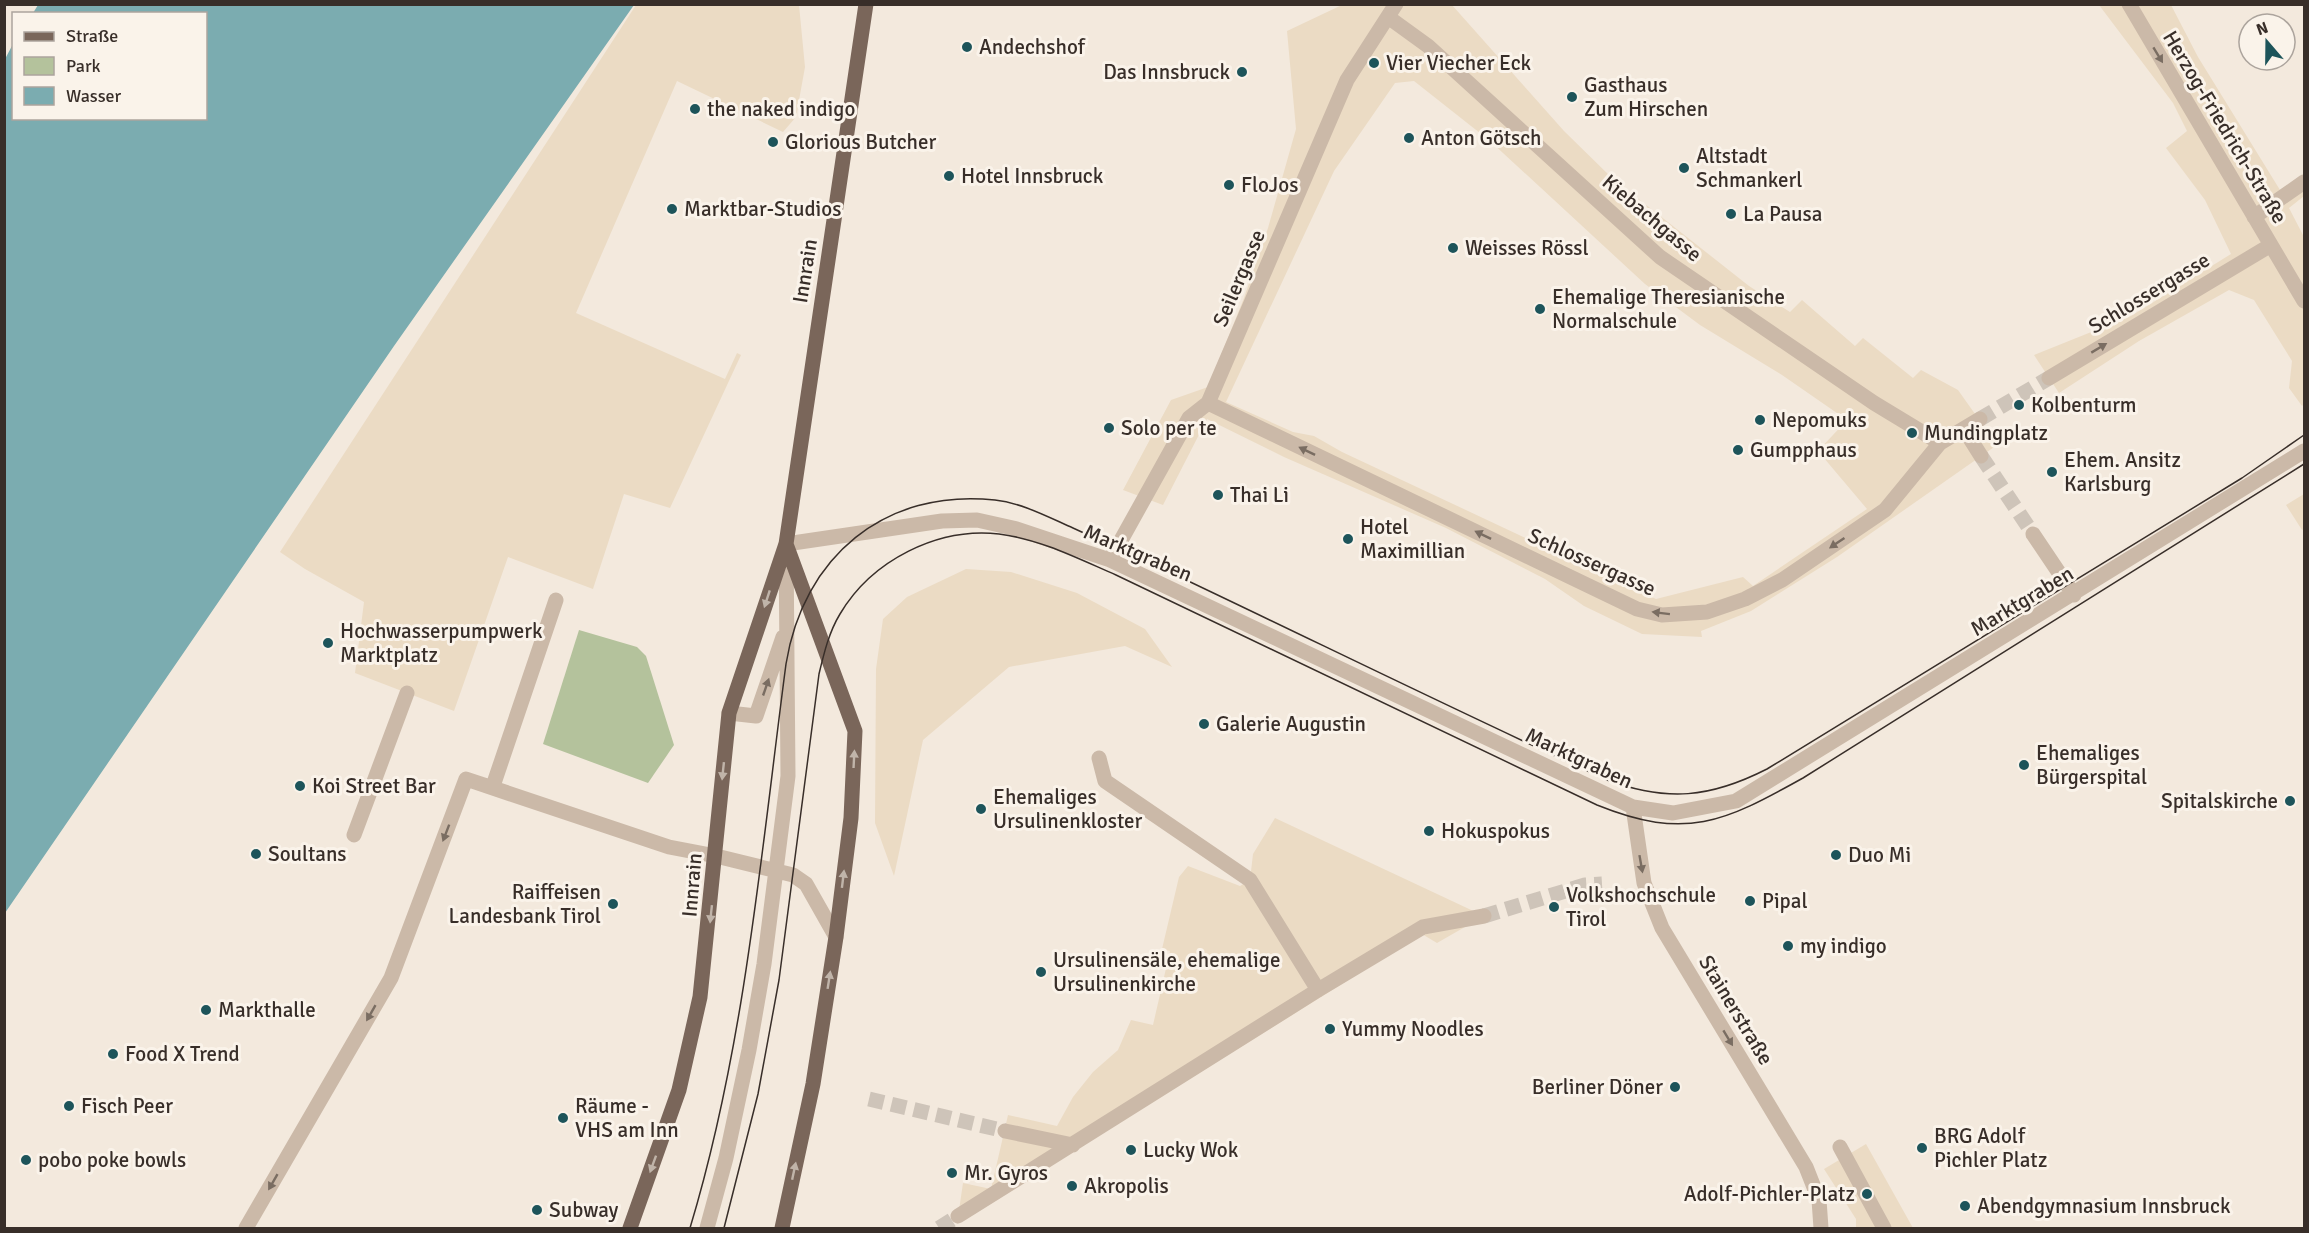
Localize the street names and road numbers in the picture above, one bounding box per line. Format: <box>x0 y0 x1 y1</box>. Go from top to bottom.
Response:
street label: Herzog-Friedrich-Straße <box>2157 26 2293 228</box>
street label: Kiebachgasse <box>1597 169 1707 267</box>
street label: Seilergasse <box>1207 226 1271 330</box>
street label: Innrain <box>787 237 823 305</box>
street label: Schlossergasse <box>2084 247 2214 339</box>
street label: Marktgraben <box>1080 518 1196 588</box>
street label: Schlossergasse <box>1524 522 1660 602</box>
street label: Marktgraben <box>1966 560 2078 642</box>
street label: Marktgraben <box>1521 722 1637 794</box>
street label: Innrain <box>676 852 708 918</box>
street label: Stainerstraße <box>1693 950 1779 1070</box>

